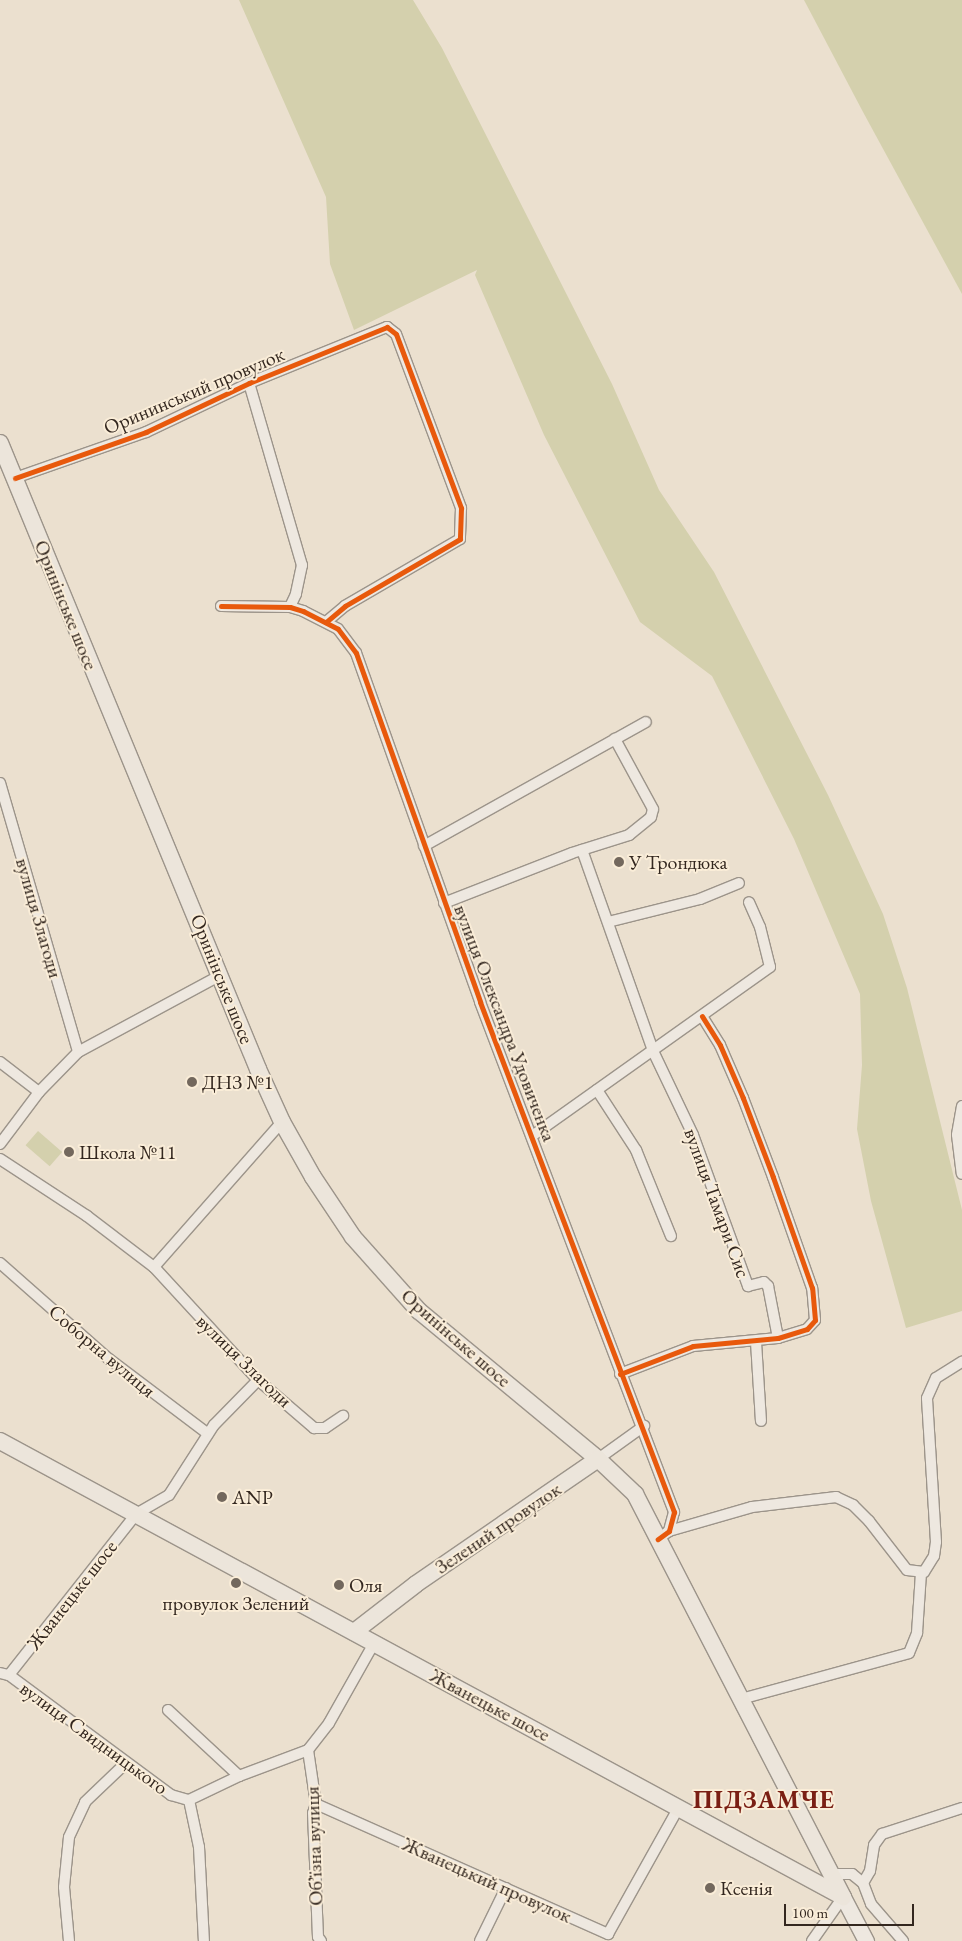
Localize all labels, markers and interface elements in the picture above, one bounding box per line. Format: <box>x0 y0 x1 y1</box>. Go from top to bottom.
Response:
street label: Орининський провулок <box>100 342 288 440</box>
street label: Оринінське шосе <box>29 537 103 673</box>
place label: У Трондюка <box>629 850 727 874</box>
street label: вулиця Злагоди <box>10 855 68 981</box>
marker: У Трондюка <box>613 856 625 868</box>
street label: вулиця Олександра Удовиченка <box>449 901 561 1145</box>
street label: Оринінське шосе <box>185 911 259 1047</box>
place label: ДНЗ №1 <box>202 1070 273 1094</box>
marker: ДНЗ №1 <box>186 1076 198 1088</box>
street label: вулиця Тамари Сис <box>679 1125 755 1281</box>
place label: Школа №11 <box>79 1140 176 1164</box>
marker: Школа №11 <box>63 1146 75 1158</box>
street label: Оринінське шосе <box>396 1284 516 1392</box>
street label: Соборна вулиця <box>44 1299 160 1403</box>
street label: вулиця Злагоди <box>191 1309 297 1413</box>
street label: Зелений провулок <box>430 1477 566 1579</box>
place label: ANP <box>232 1485 273 1509</box>
marker: ANP <box>216 1491 228 1503</box>
street label: Жванецьке шосе <box>22 1535 122 1655</box>
place label: Оля <box>349 1573 382 1597</box>
marker: провулок Зелений <box>230 1577 242 1589</box>
marker: Оля <box>333 1579 345 1591</box>
place label: провулок Зелений <box>163 1591 309 1615</box>
street label: Жванецьке шосе <box>426 1663 554 1747</box>
street label: вулиця Свидницького <box>15 1676 173 1800</box>
district label: ПІДЗАМЧЕ <box>692 1784 836 1814</box>
street label: Обʼїзна вулиця <box>300 1786 328 1906</box>
street label: Жванецький провулок <box>399 1832 575 1928</box>
place label: Ксенія <box>720 1876 773 1900</box>
marker: Ксенія <box>704 1882 716 1894</box>
scale bar <box>787 1894 917 1926</box>
text: 100 m <box>792 1903 828 1922</box>

